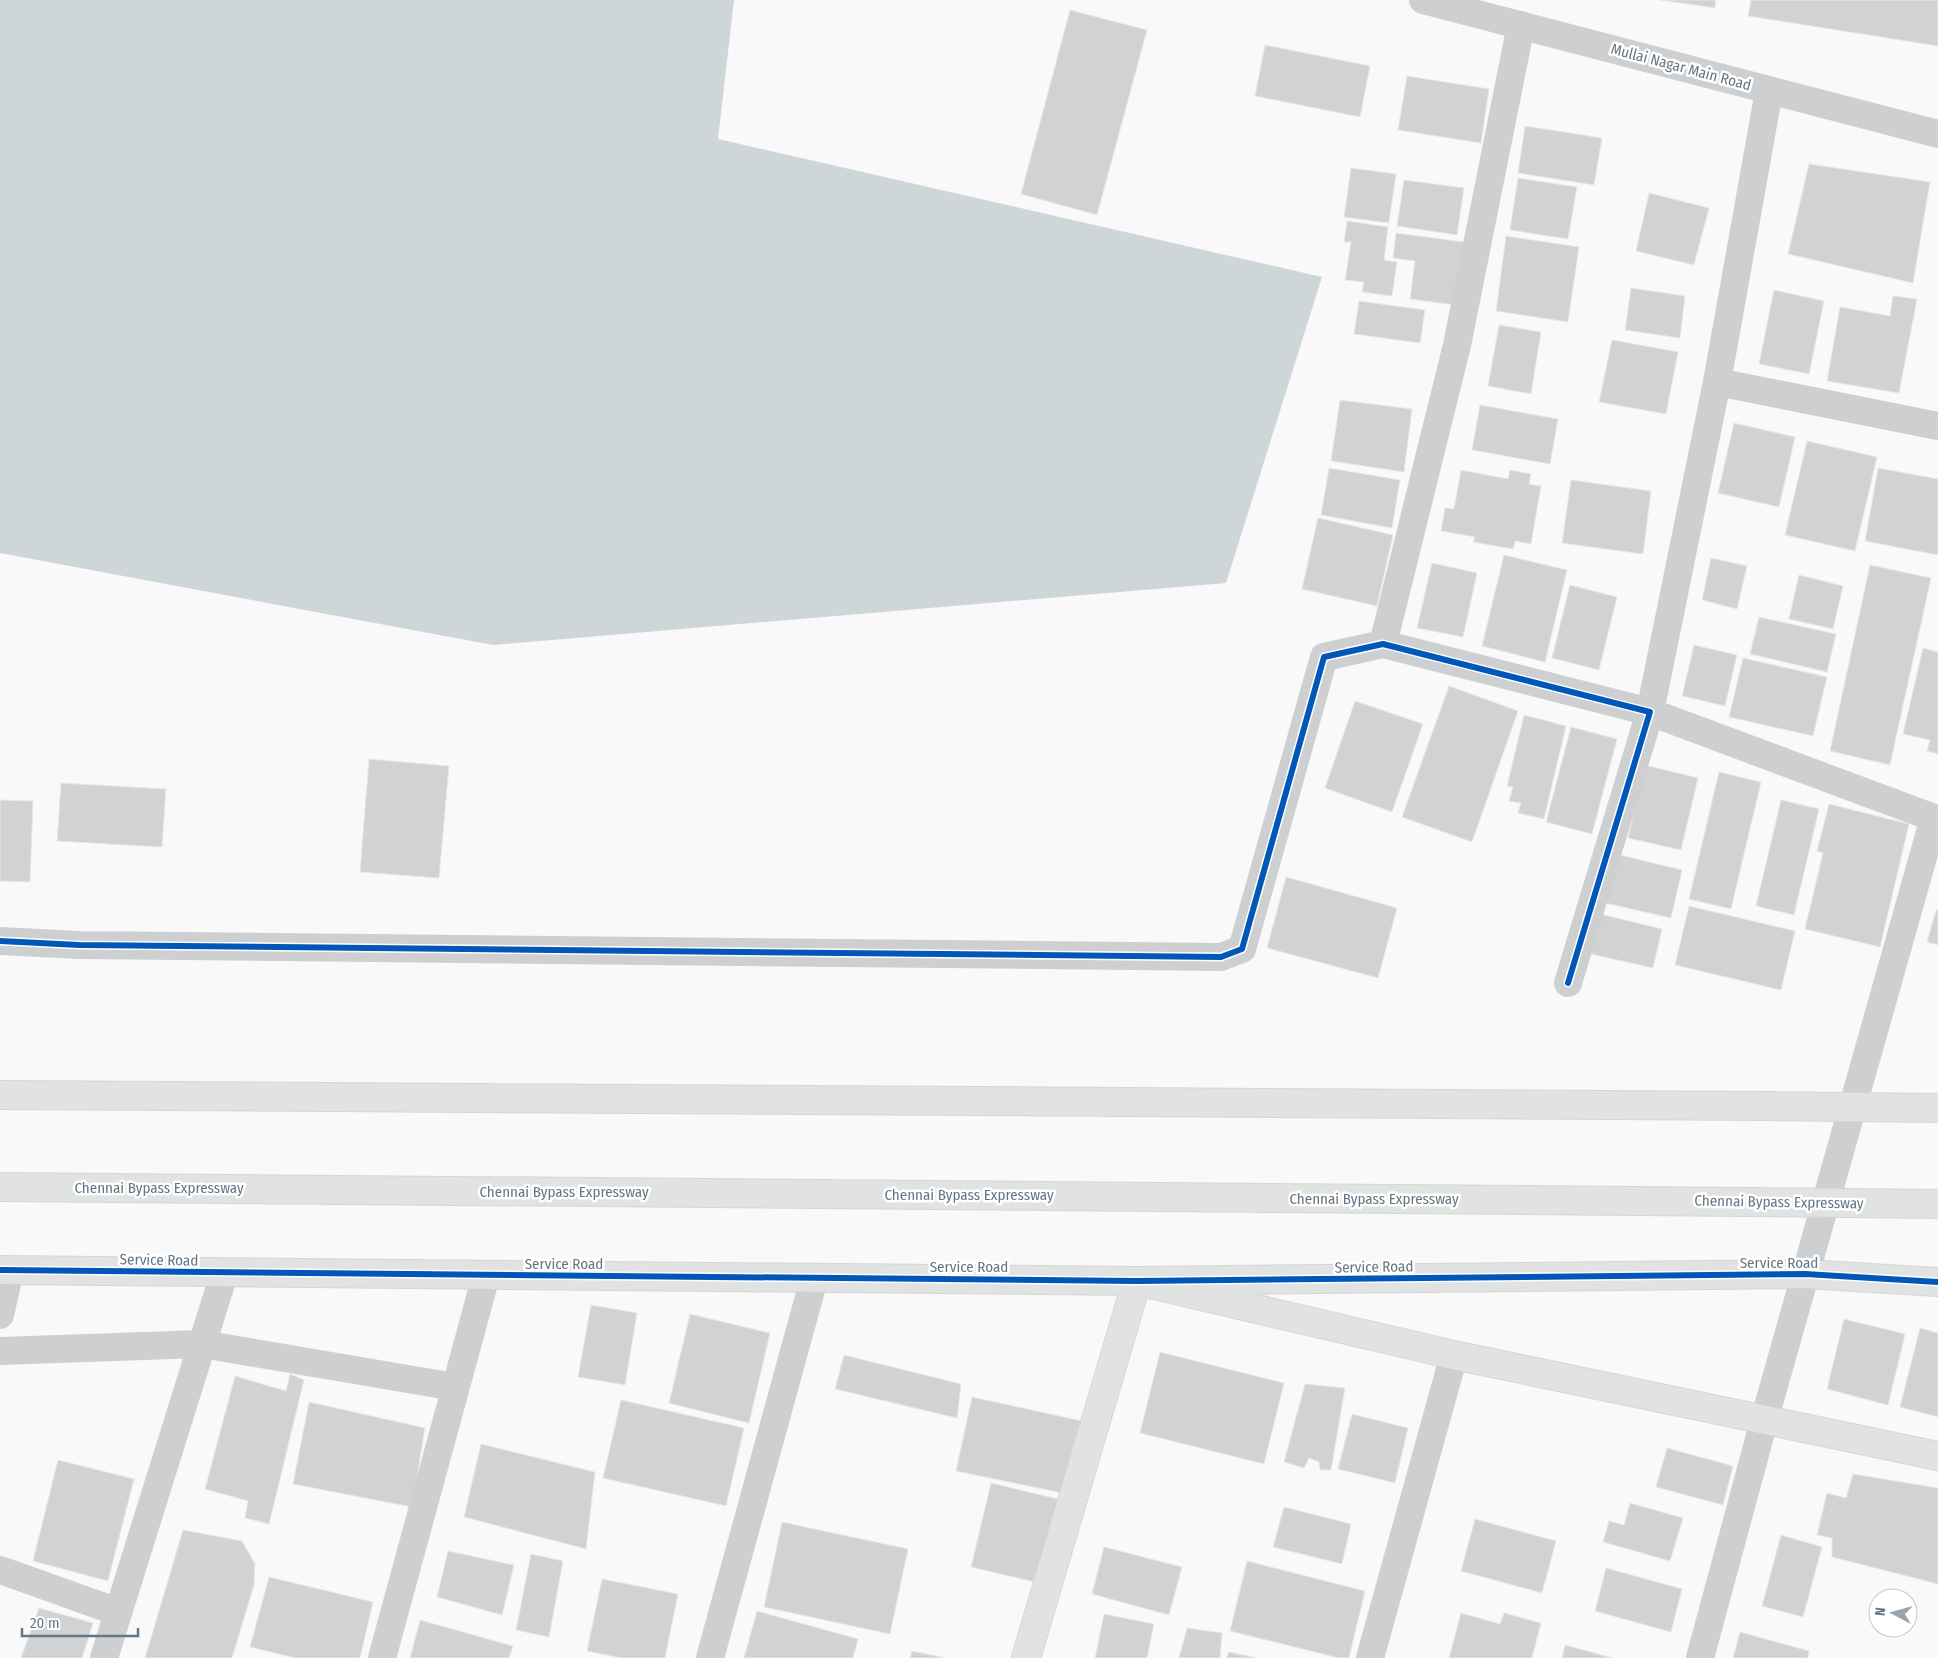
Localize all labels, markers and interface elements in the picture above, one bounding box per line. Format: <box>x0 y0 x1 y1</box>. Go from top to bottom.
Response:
street label: Mullai Nagar Main Road <box>1609 40 1753 94</box>
street label: Chennai Bypass Expressway <box>74 1179 244 1197</box>
street label: Chennai Bypass Expressway <box>479 1183 649 1201</box>
street label: Chennai Bypass Expressway <box>884 1186 1054 1204</box>
street label: Chennai Bypass Expressway <box>1289 1190 1459 1208</box>
street label: Chennai Bypass Expressway <box>1694 1192 1864 1212</box>
street label: Service Road <box>119 1250 199 1270</box>
street label: Service Road <box>1740 1254 1818 1272</box>
street label: Service Road <box>525 1255 603 1273</box>
street label: Service Road <box>1334 1257 1414 1277</box>
street label: Service Road <box>930 1258 1008 1276</box>
north arrow <box>1868 1588 1918 1638</box>
scale bar <box>22 1606 139 1638</box>
text: N <box>1872 1607 1889 1617</box>
text: 20 m <box>30 1614 60 1632</box>

